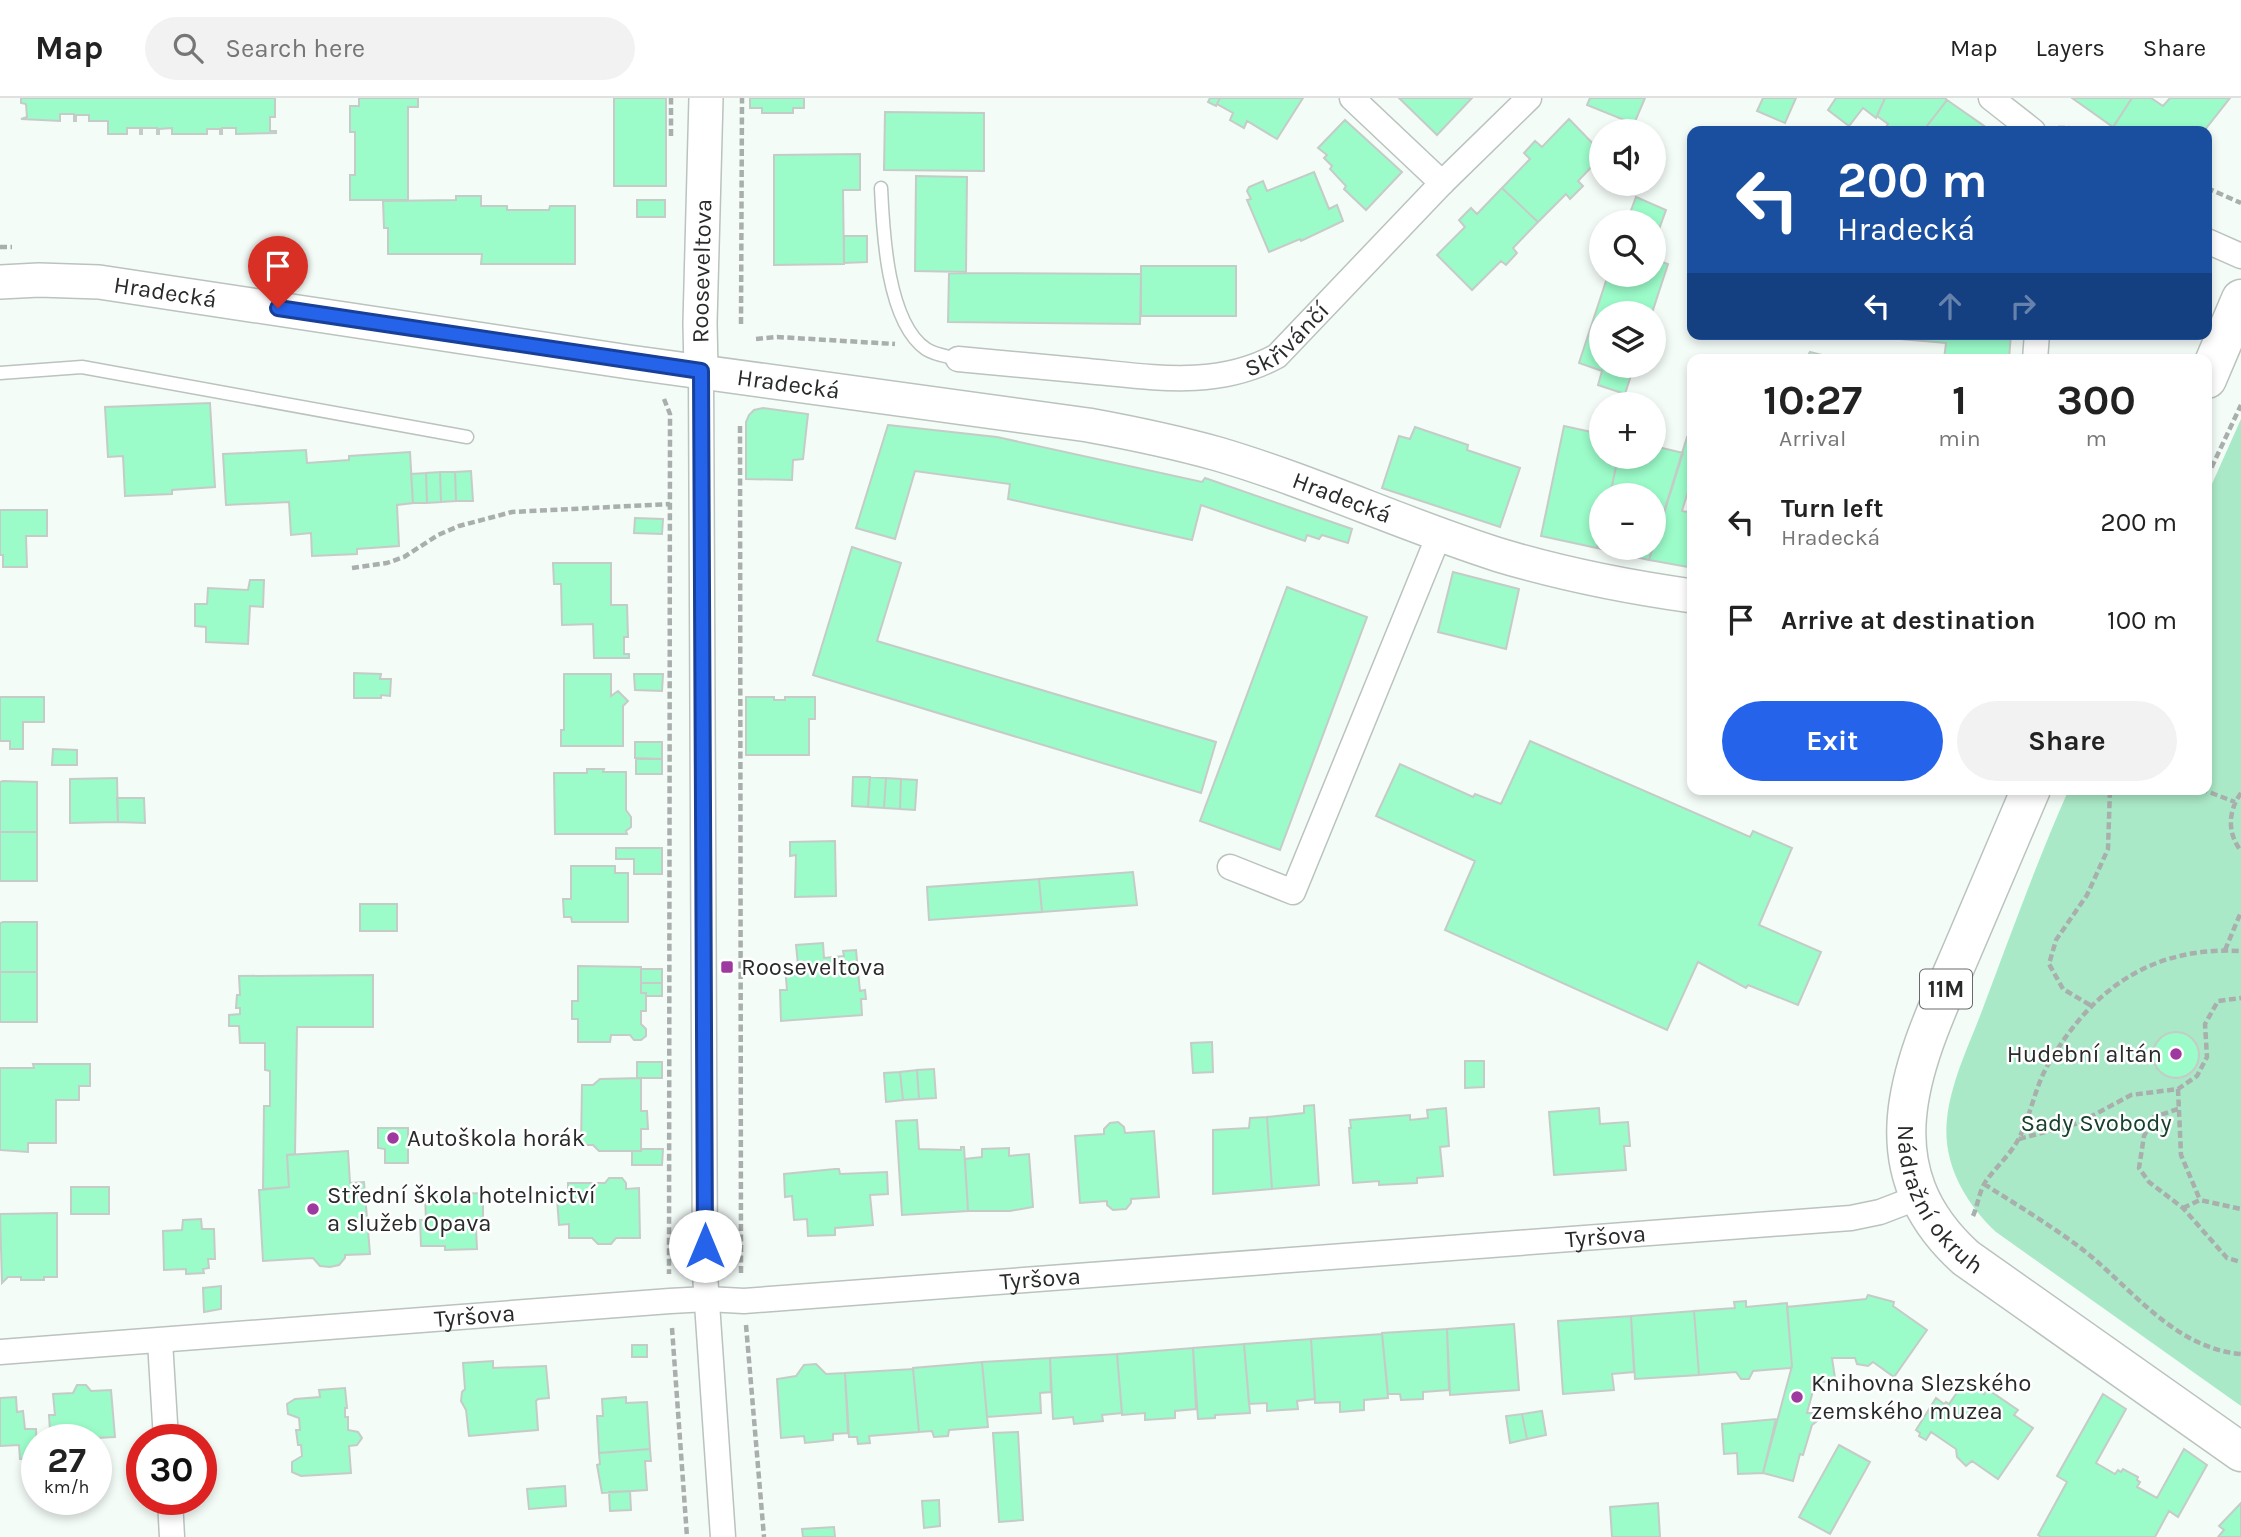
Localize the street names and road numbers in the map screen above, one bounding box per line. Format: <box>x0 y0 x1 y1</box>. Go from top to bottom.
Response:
street label: Rooseveltova <box>686 198 717 344</box>
street label: Hradecká <box>112 270 219 314</box>
street label: Skřivánčí <box>1241 296 1335 383</box>
street label: Hradecká <box>735 363 842 405</box>
street label: Hradecká <box>1289 466 1395 529</box>
road number: 11M <box>1920 970 1972 1009</box>
street label: Nádražní okruh <box>1892 1125 1989 1280</box>
street label: Tyršova <box>1564 1219 1647 1253</box>
street label: Tyršova <box>999 1262 1082 1296</box>
street label: Tyršova <box>433 1299 516 1333</box>

